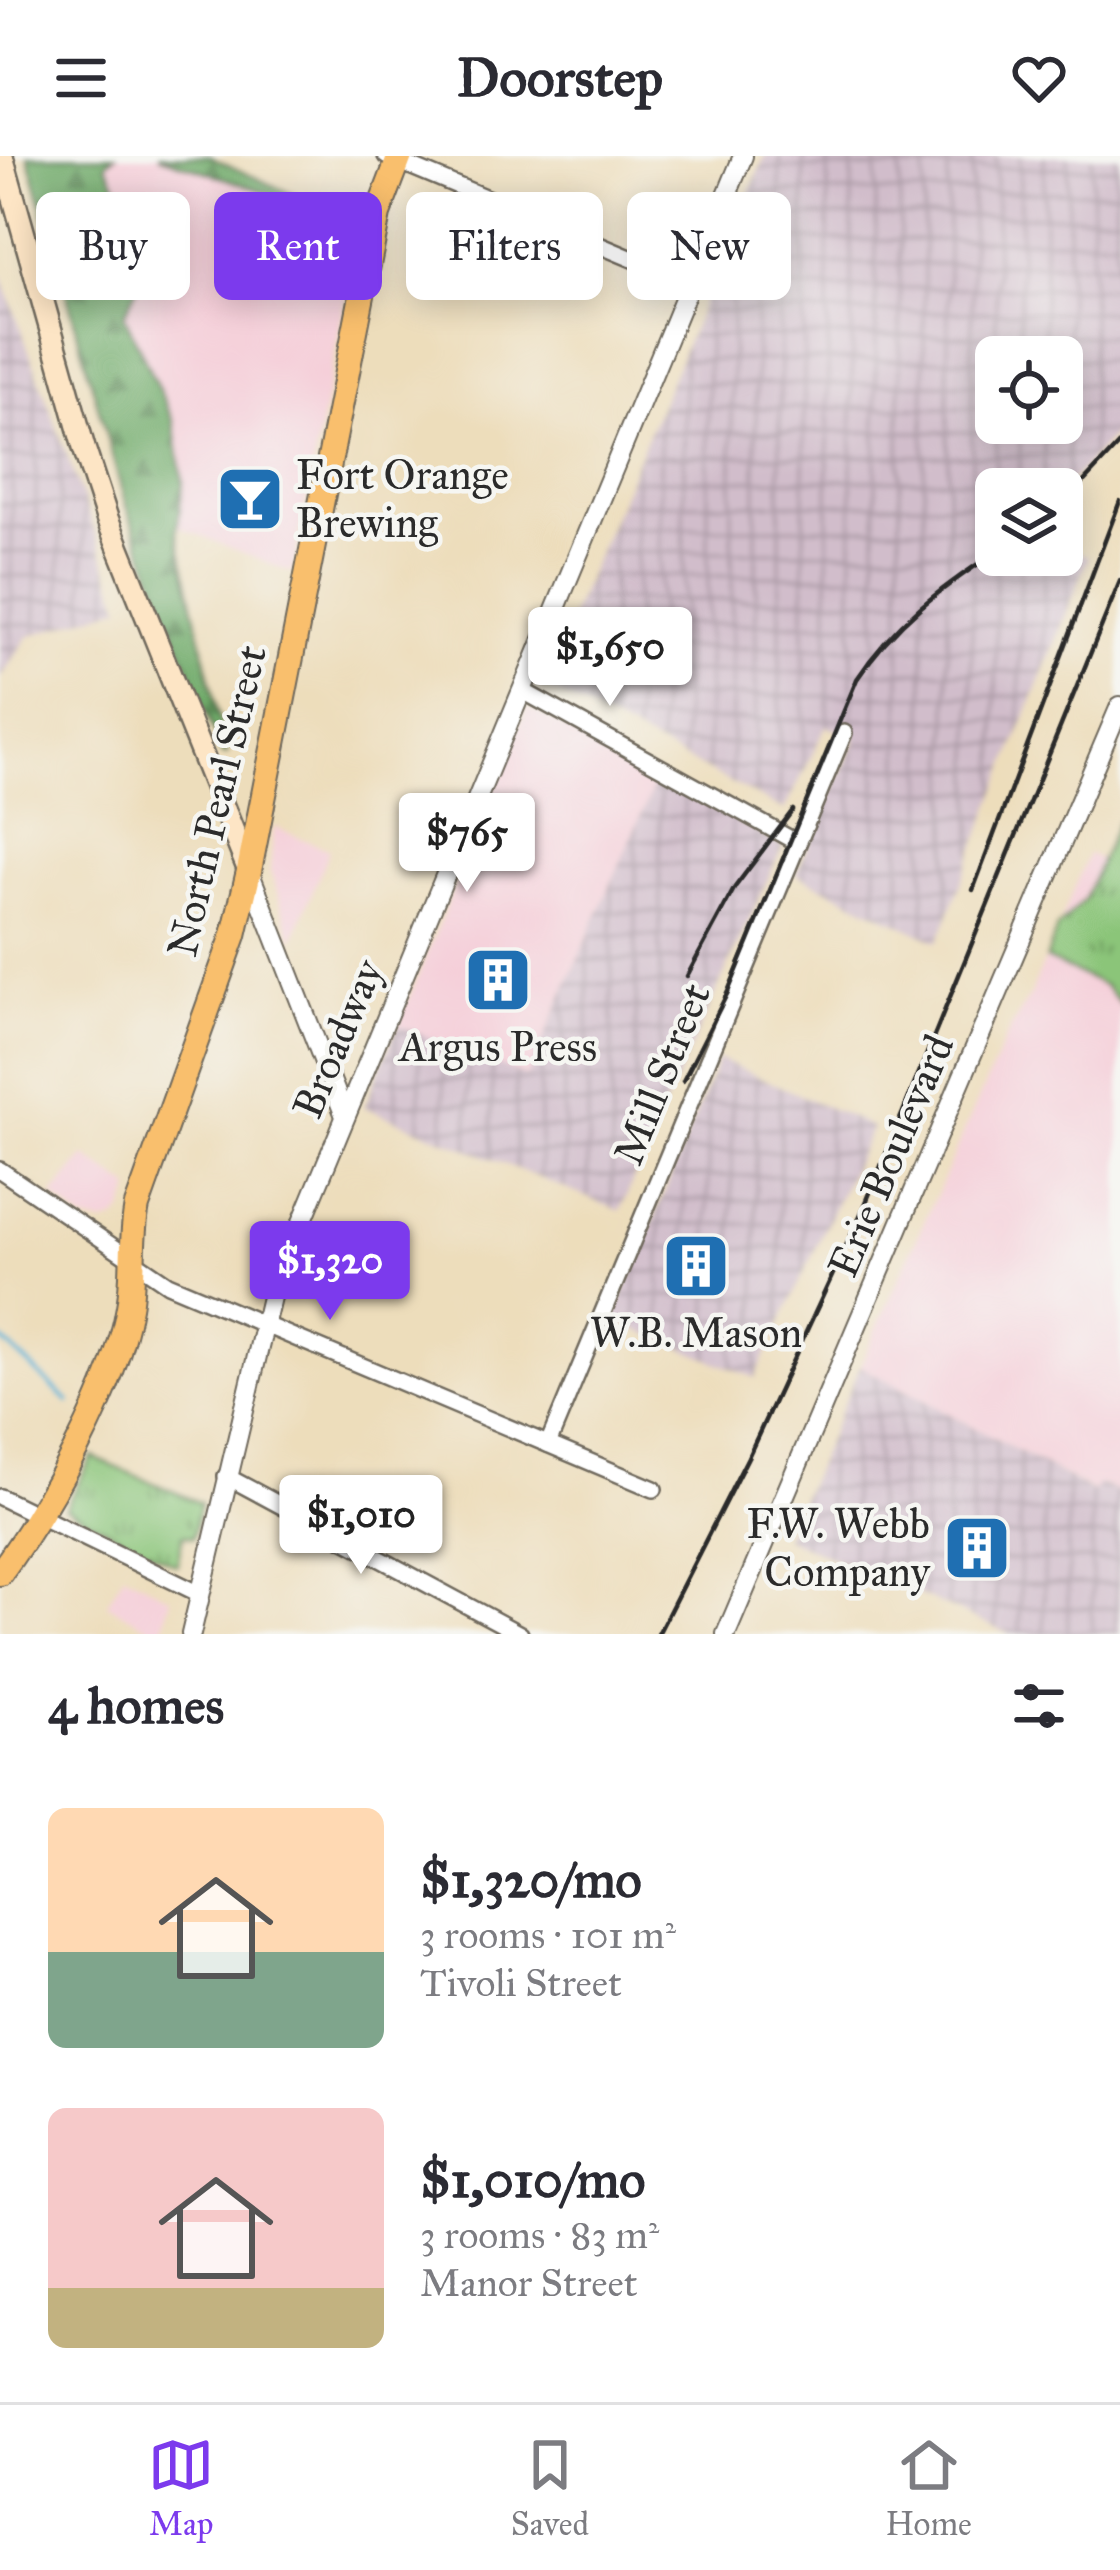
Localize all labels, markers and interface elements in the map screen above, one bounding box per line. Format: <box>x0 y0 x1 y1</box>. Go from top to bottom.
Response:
icon: menu <box>48 45 114 111</box>
text: Doorstep <box>457 45 663 111</box>
icon: heart <box>1006 45 1072 111</box>
chip: Buy <box>36 192 190 300</box>
chip: Rent <box>214 192 382 300</box>
chip: Filters <box>406 192 603 300</box>
chip: New <box>627 192 791 300</box>
map controls <box>975 336 1083 576</box>
button: locate <box>975 336 1083 444</box>
place label: Fort Orange Brewing <box>296 449 509 549</box>
bar icon: Fort Orange Brewing <box>215 464 285 534</box>
button: layers <box>975 468 1083 576</box>
pin: $1,650 <box>512 607 708 709</box>
text: $1,650 <box>555 622 665 670</box>
street label: North Pearl Street <box>156 640 278 962</box>
pin: $765 <box>396 793 538 895</box>
text: $765 <box>426 808 508 856</box>
building icon: Argus Press <box>463 945 533 1015</box>
street label: Broadway <box>281 951 395 1126</box>
street label: Mill Street <box>602 976 722 1172</box>
place label: Argus Press <box>397 1021 597 1073</box>
street label: Erie Boulevard <box>817 1027 965 1285</box>
pin: $1,320 <box>232 1221 428 1323</box>
building icon: W.B. Mason <box>661 1231 731 1301</box>
text: $1,320 <box>277 1236 383 1284</box>
place label: W.B. Mason <box>590 1307 802 1359</box>
pin: $1,010 <box>263 1475 459 1577</box>
text: $1,010 <box>306 1490 416 1538</box>
place label: F.W. Webb Company <box>746 1498 931 1598</box>
building icon: F.W. Webb Company <box>942 1513 1012 1583</box>
icon: filters <box>1006 1673 1072 1739</box>
text: 4 homes <box>48 1675 224 1737</box>
text: $1,320/mo <box>420 1849 642 1911</box>
icon: home <box>144 1856 288 2000</box>
text: 3 rooms · 101 m² <box>420 1911 676 1959</box>
text: Tivoli Street <box>420 1959 622 2007</box>
text: $1,010/mo <box>420 2149 645 2211</box>
icon: home <box>144 2156 288 2300</box>
text: 3 rooms · 83 m² <box>420 2211 659 2259</box>
text: Manor Street <box>420 2259 638 2307</box>
tab: Map <box>148 2432 214 2544</box>
tab: Saved <box>511 2432 589 2544</box>
tab: Home <box>885 2432 972 2544</box>

